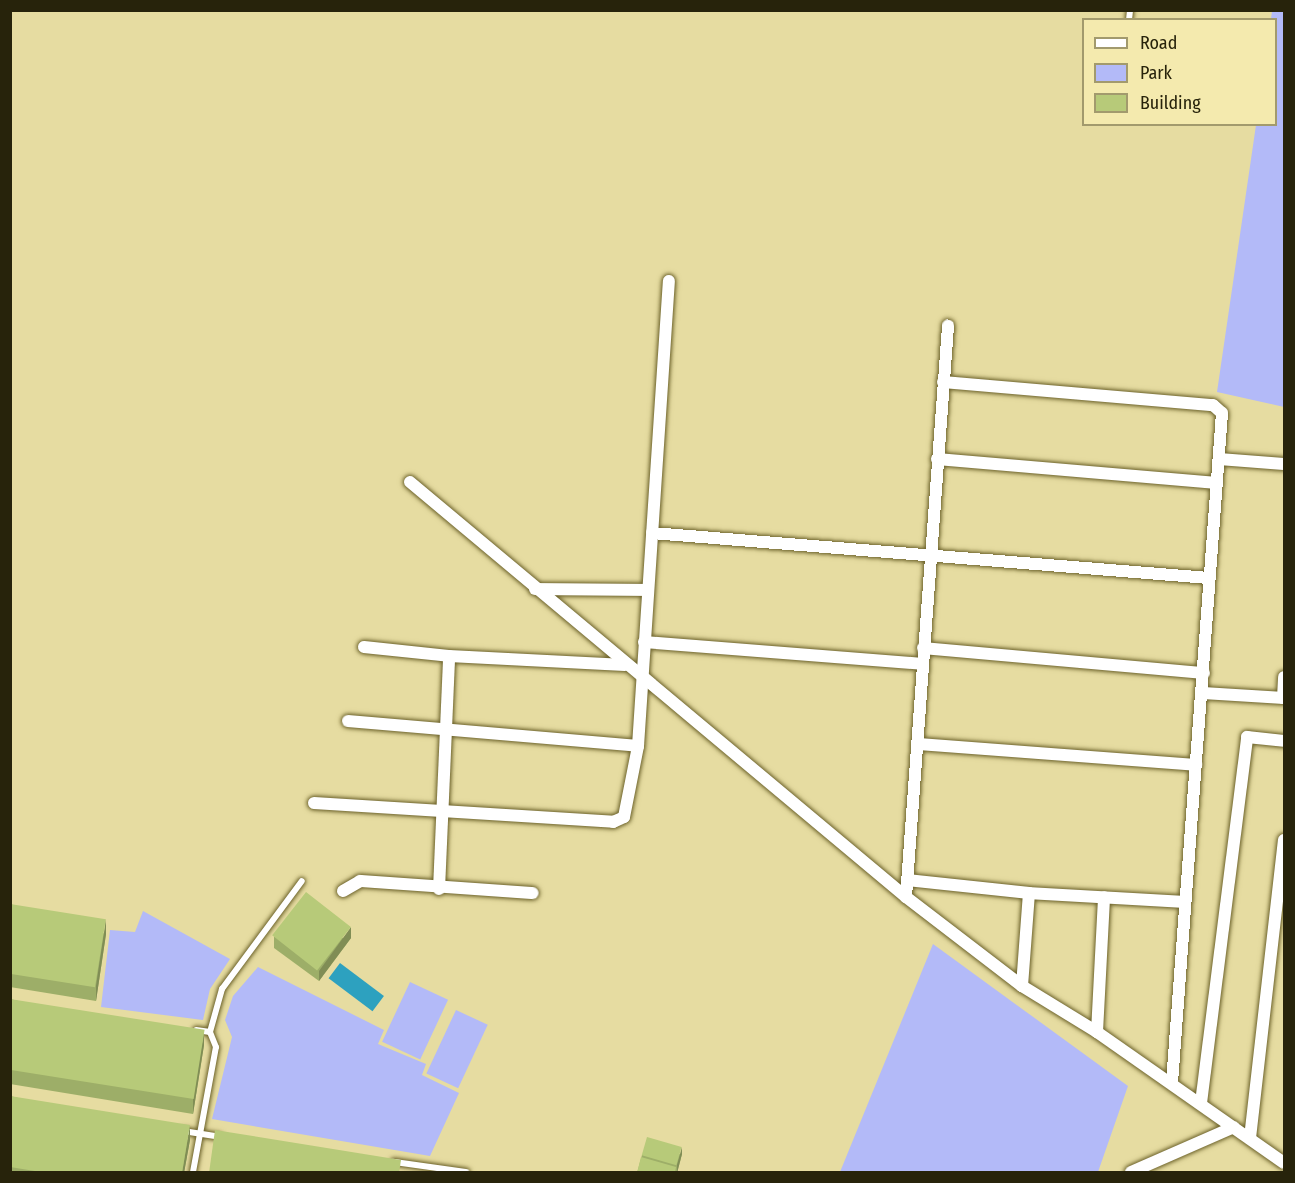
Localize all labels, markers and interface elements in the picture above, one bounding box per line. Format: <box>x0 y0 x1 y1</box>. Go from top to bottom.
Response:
legend <box>1082 18 1277 126</box>
text: Road <box>1140 32 1177 54</box>
text: Park <box>1140 62 1172 84</box>
text: Building <box>1140 92 1201 114</box>

